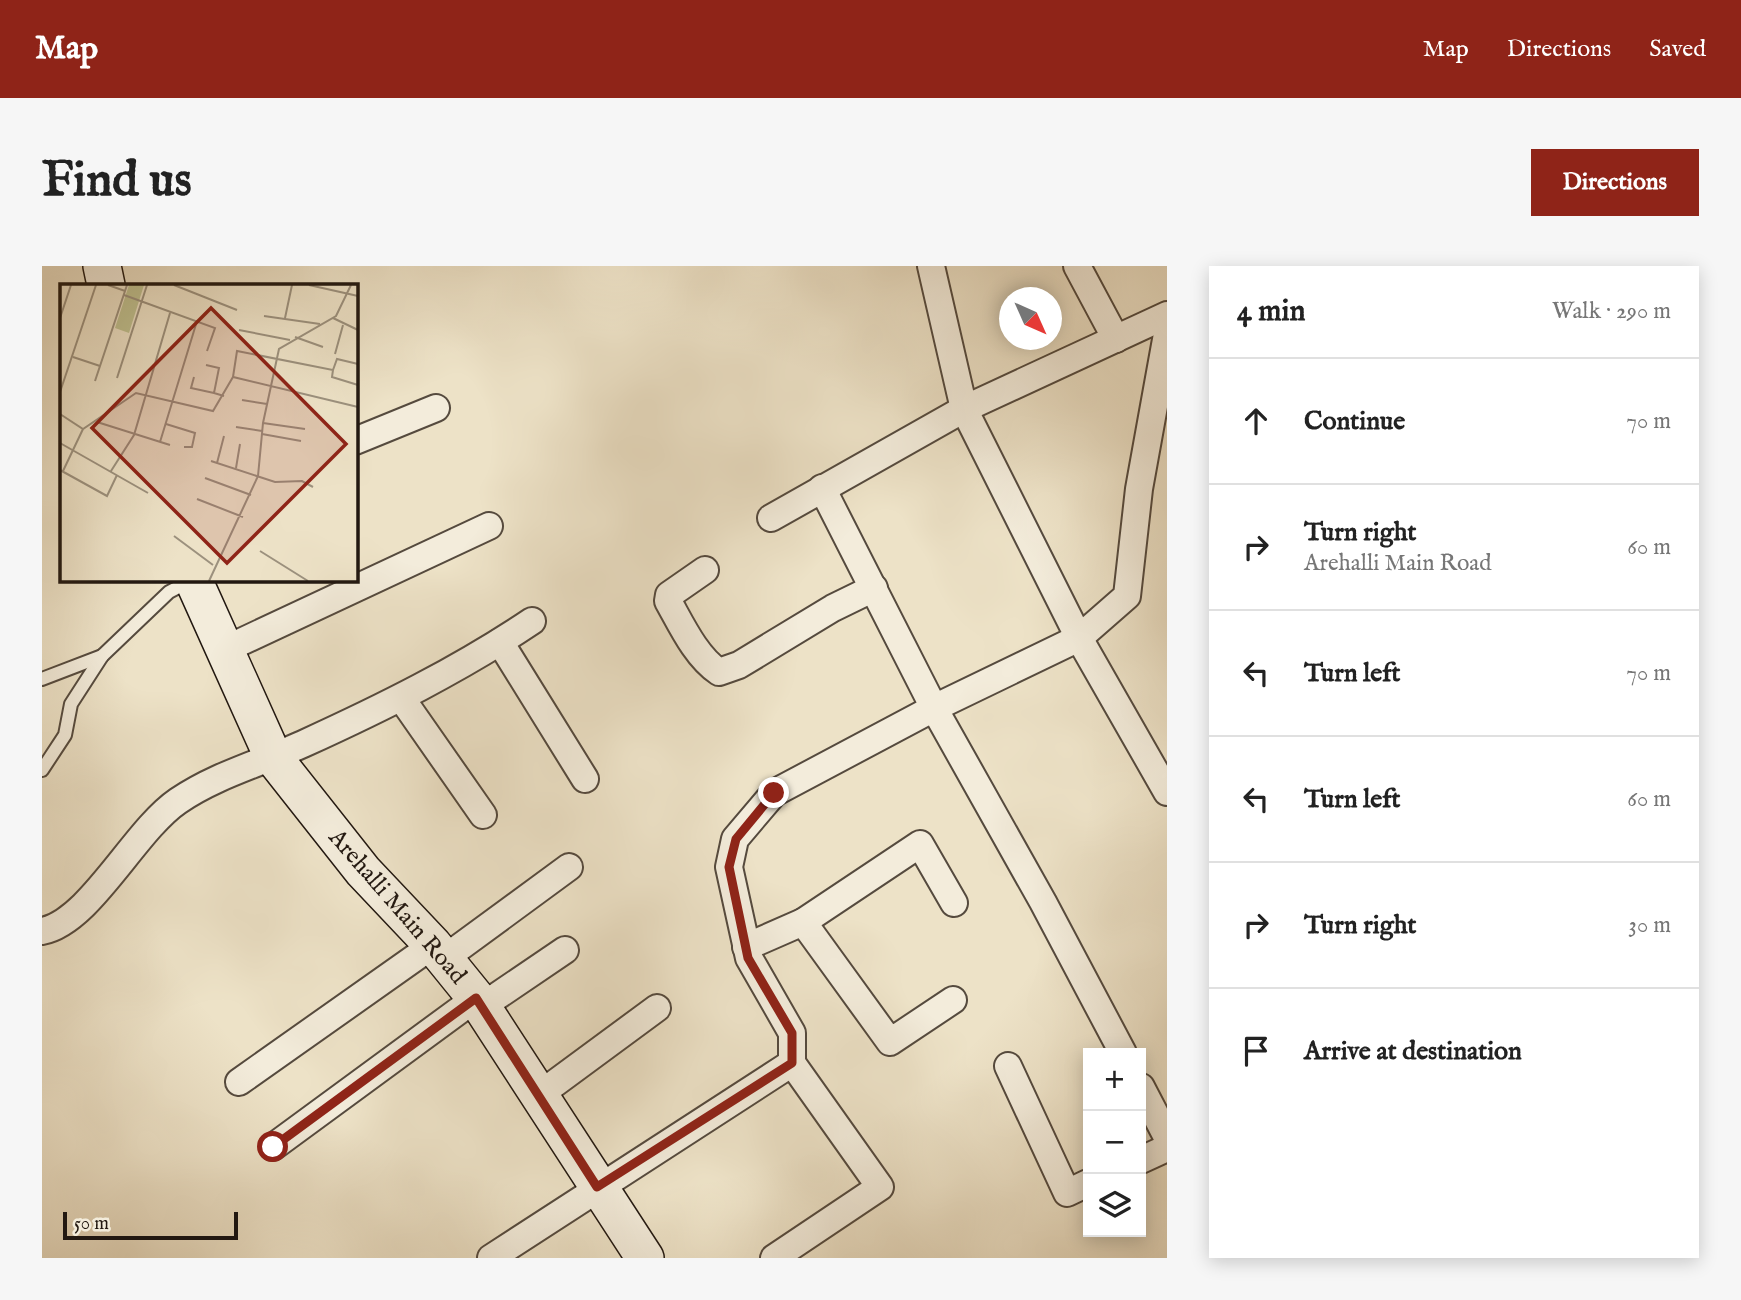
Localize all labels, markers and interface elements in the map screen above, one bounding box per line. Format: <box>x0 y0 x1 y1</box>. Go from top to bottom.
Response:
text: Map <box>35 28 98 70</box>
text: Map <box>1423 34 1469 65</box>
text: Directions <box>1507 34 1611 65</box>
text: Saved <box>1649 34 1706 65</box>
button: Directions <box>1531 149 1699 216</box>
text: Find us <box>42 151 192 213</box>
inset map <box>60 284 357 581</box>
north arrow <box>999 287 1062 350</box>
text: 4 min <box>1237 293 1305 331</box>
text: Walk · 290 m <box>1552 297 1671 326</box>
icon: ahead <box>1237 402 1275 440</box>
text: Continue <box>1304 405 1405 438</box>
text: 70 m <box>1626 407 1671 436</box>
text: Turn right <box>1304 516 1417 549</box>
icon: right <box>1237 528 1275 566</box>
text: 60 m <box>1627 533 1671 562</box>
text: Arehalli Main Road <box>1304 549 1491 578</box>
icon: left <box>1237 654 1275 692</box>
text: Turn left <box>1304 657 1401 690</box>
text: 70 m <box>1626 659 1671 688</box>
route end <box>758 777 789 808</box>
icon: left <box>1237 780 1275 818</box>
text: Turn left <box>1304 783 1401 816</box>
text: 60 m <box>1627 785 1671 814</box>
street label: Arehalli Main Road <box>320 822 473 991</box>
icon: right <box>1237 906 1275 944</box>
text: Turn right <box>1304 909 1417 942</box>
text: 30 m <box>1628 911 1671 940</box>
icon: arrive <box>1237 1032 1275 1070</box>
text: Arrive at destination <box>1304 1035 1522 1068</box>
map controls <box>1083 1048 1146 1237</box>
button: + <box>1083 1048 1146 1111</box>
button: − <box>1083 1111 1146 1174</box>
route start <box>257 1131 288 1162</box>
button: layers <box>1083 1174 1146 1237</box>
scale bar <box>63 1209 238 1241</box>
text: 50 m <box>74 1212 109 1236</box>

